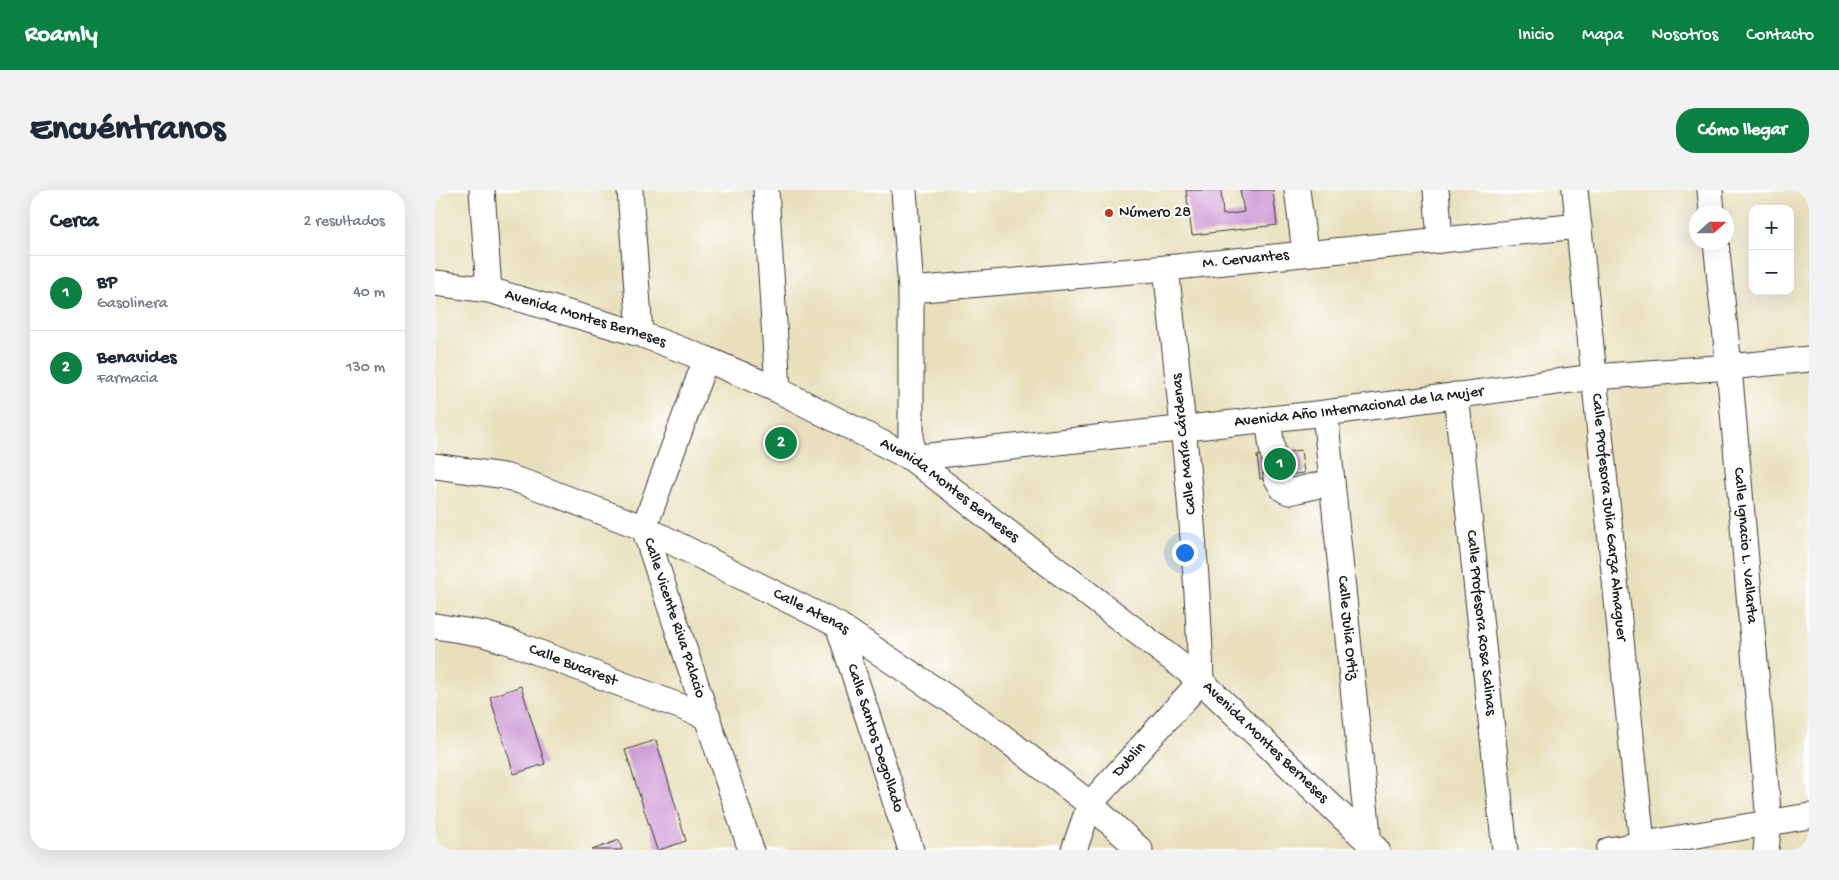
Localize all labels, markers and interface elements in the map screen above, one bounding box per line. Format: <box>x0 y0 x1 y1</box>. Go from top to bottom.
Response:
text: Roamly <box>25 21 98 50</box>
text: Inicio <box>1518 25 1554 46</box>
text: Mapa <box>1582 25 1623 46</box>
text: Nosotros <box>1651 25 1718 46</box>
text: Contacto <box>1746 25 1814 46</box>
button: Cómo llegar <box>1676 108 1809 153</box>
text: Encuéntranos <box>30 110 225 151</box>
place label: Número 28 <box>1119 204 1191 223</box>
north arrow <box>1689 205 1734 250</box>
map controls <box>1749 205 1794 295</box>
button: + <box>1749 205 1794 250</box>
marker: Número 28 <box>1103 207 1115 219</box>
text: Cerca <box>50 210 98 235</box>
text: 2 resultados <box>304 213 385 232</box>
street label: M. Cervantes <box>1202 246 1291 274</box>
button: − <box>1749 250 1794 295</box>
text: BP <box>97 272 117 295</box>
text: 1 <box>63 284 69 303</box>
text: 40 m <box>353 284 385 303</box>
street label: Avenida Montes Berneses <box>502 286 670 353</box>
text: Gasolinera <box>97 295 168 314</box>
text: Benavides <box>97 347 177 370</box>
text: 2 <box>62 359 70 378</box>
text: 130 m <box>346 359 385 378</box>
text: Farmacia <box>97 370 158 389</box>
street label: Calle María Cárdenas <box>1168 371 1202 515</box>
street label: Avenida Año Internacional de la Mujer <box>1233 382 1486 432</box>
street label: Calle Profesora Julia Garza Almaguer <box>1586 392 1631 643</box>
pin: 2 <box>765 424 797 462</box>
street label: Avenida Montes Berneses <box>877 434 1024 548</box>
pin: 1 <box>1264 445 1296 483</box>
street label: Calle Ignacio L. Vallarta <box>1728 467 1761 626</box>
street label: Calle Profesora Rosa Salinas <box>1461 529 1500 717</box>
street label: Calle Vicente Riva Palacio <box>638 535 709 701</box>
your location <box>1172 540 1198 566</box>
street label: Calle Julia Ortiz <box>1332 575 1362 682</box>
street label: Calle Atenas <box>770 584 854 640</box>
street label: Calle Bucarest <box>526 640 621 692</box>
street label: Calle Santos Degollado <box>842 662 908 815</box>
street label: Avenida Montes Berneses <box>1198 678 1333 808</box>
street label: Dublin <box>1108 738 1151 782</box>

